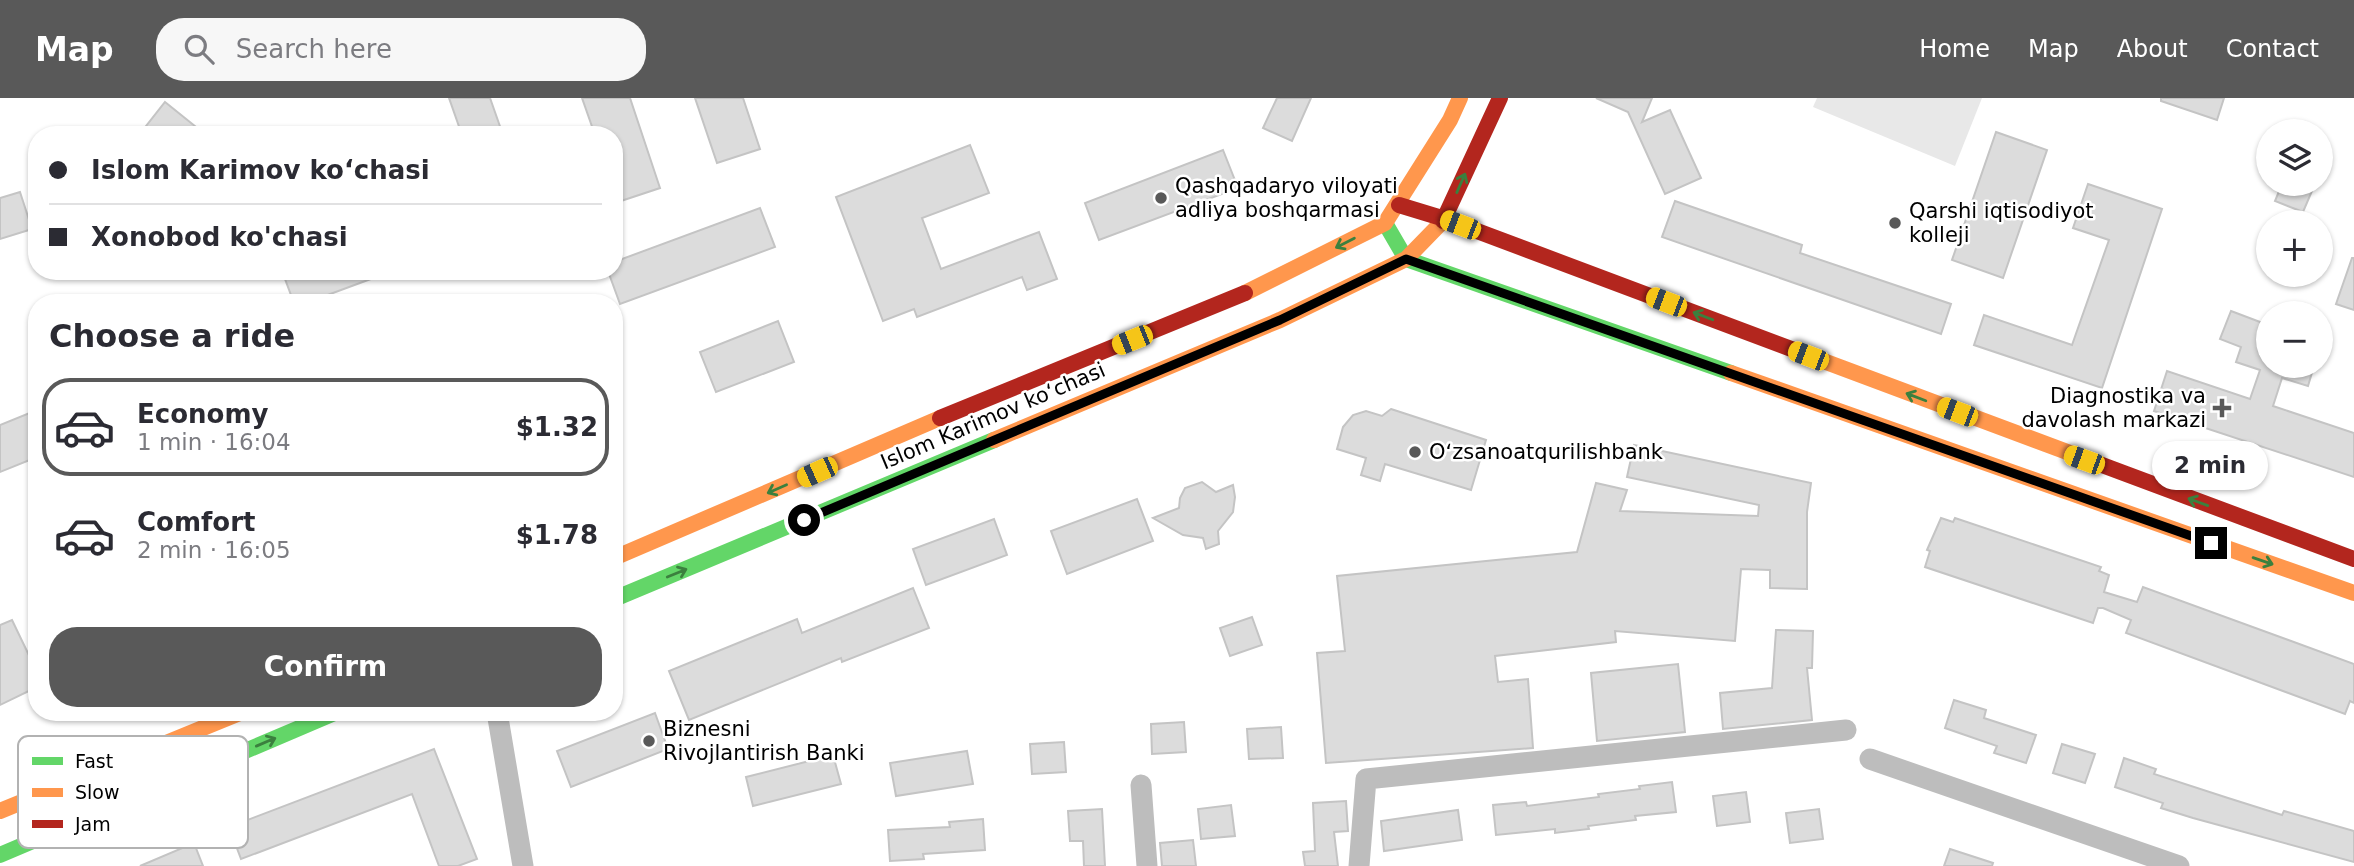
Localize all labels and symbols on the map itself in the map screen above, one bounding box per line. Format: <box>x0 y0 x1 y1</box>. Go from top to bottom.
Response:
one-way arrow <box>1455 173 1468 194</box>
place label: Qashqadaryo viloyati adliya boshqarmasi <box>1175 174 1398 222</box>
marker: Qashqadaryo viloyati adliya boshqarmasi <box>1153 190 1169 206</box>
place label: Qarshi iqtisodiyot kolleji <box>1909 199 2094 247</box>
car <box>1437 208 1484 242</box>
marker: Qarshi iqtisodiyot kolleji <box>1887 215 1903 231</box>
one-way arrow <box>1335 237 1356 251</box>
car <box>1643 285 1690 319</box>
one-way arrow <box>1692 309 1714 322</box>
car <box>1109 322 1156 358</box>
car <box>1785 339 1832 373</box>
street label: Islom Karimov ko‘chasi <box>877 358 1109 474</box>
place label: Diagnostika va davolash markazi <box>2021 384 2206 432</box>
one-way arrow <box>1905 389 1927 402</box>
car <box>1934 395 1981 429</box>
marker: Diagnostika va davolash markazi <box>2212 398 2232 418</box>
place label: Oʻzsanoatqurilishbank <box>1429 440 1664 464</box>
callout: 2 min <box>2153 442 2269 490</box>
car <box>2061 443 2108 477</box>
marker: Oʻzsanoatqurilishbank <box>1407 444 1423 460</box>
car <box>794 454 841 490</box>
one-way arrow <box>767 483 788 496</box>
one-way arrow <box>2187 495 2209 507</box>
route start <box>788 504 820 536</box>
route end <box>2195 527 2227 559</box>
one-way arrow <box>2251 556 2273 568</box>
one-way arrow <box>666 565 688 578</box>
place label: Biznesni Rivojlantirish Banki <box>663 717 865 765</box>
marker: Biznesni Rivojlantirish Banki <box>641 733 657 749</box>
one-way arrow <box>255 735 276 748</box>
legend <box>18 736 248 848</box>
text: Fast <box>75 750 113 772</box>
text: Slow <box>75 781 120 803</box>
text: Jam <box>74 813 111 835</box>

